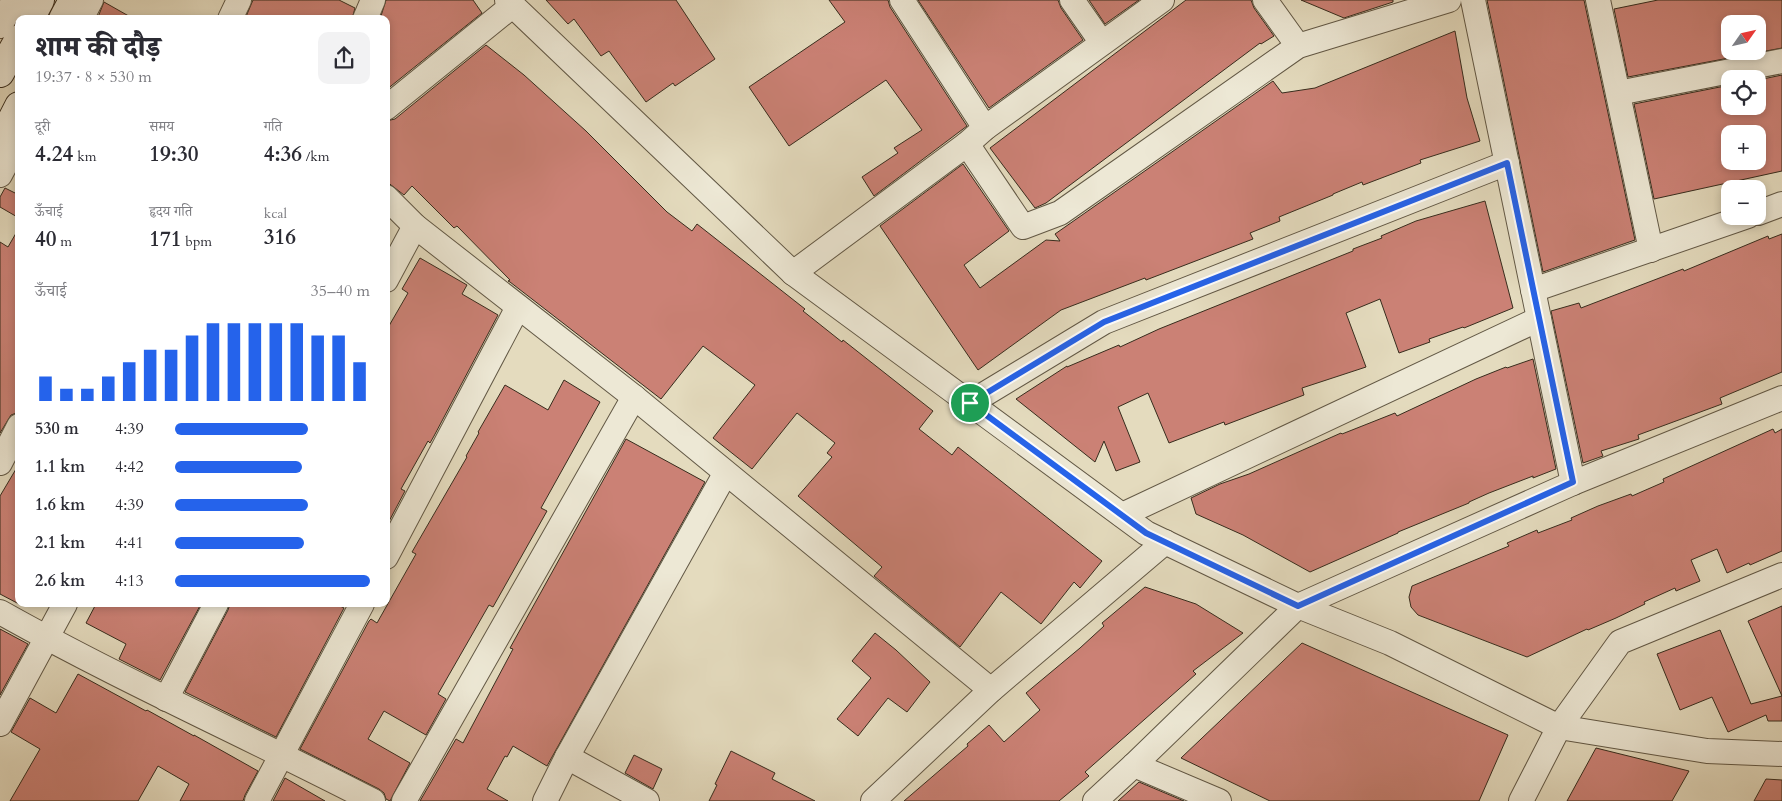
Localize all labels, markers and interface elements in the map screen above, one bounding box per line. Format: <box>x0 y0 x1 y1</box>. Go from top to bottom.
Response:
north arrow <box>1721 15 1766 60</box>
map controls <box>1721 15 1766 225</box>
text: शाम की दौड़ <box>35 28 161 66</box>
button: share <box>318 32 370 84</box>
text: 19:37 · 8 × 530 m <box>35 66 152 88</box>
button: locate <box>1721 70 1766 115</box>
text: दूरी <box>35 117 50 136</box>
text: समय <box>149 117 174 136</box>
text: गति <box>264 117 282 136</box>
button: + <box>1721 125 1766 170</box>
text: 4.24 <box>35 140 73 169</box>
text: 19:30 <box>149 140 198 169</box>
text: 4:36 <box>264 140 302 169</box>
text: km <box>73 147 96 166</box>
text: /km <box>302 147 330 166</box>
button: − <box>1721 180 1766 225</box>
text: ऊँचाई <box>35 202 63 221</box>
text: हृदय गति <box>149 202 192 221</box>
text: kcal <box>264 204 287 223</box>
text: 316 <box>264 223 296 252</box>
text: 40 <box>35 225 57 254</box>
text: 171 <box>149 225 182 254</box>
text: m <box>57 232 72 251</box>
text: bpm <box>182 232 212 251</box>
text: ऊँचाई <box>35 280 67 302</box>
text: 35–40 m <box>311 280 370 302</box>
pin <box>949 382 991 424</box>
icon: arrive <box>956 389 984 417</box>
text: 530 m <box>35 418 79 440</box>
text: 4:39 <box>115 418 144 440</box>
text: 1.1 km <box>35 456 85 478</box>
text: 4:42 <box>115 456 144 478</box>
text: 1.6 km <box>35 494 85 516</box>
text: 4:39 <box>115 494 144 516</box>
text: 2.1 km <box>35 532 85 554</box>
text: 4:41 <box>115 532 144 554</box>
text: 2.6 km <box>35 570 85 592</box>
text: 4:13 <box>115 570 144 592</box>

